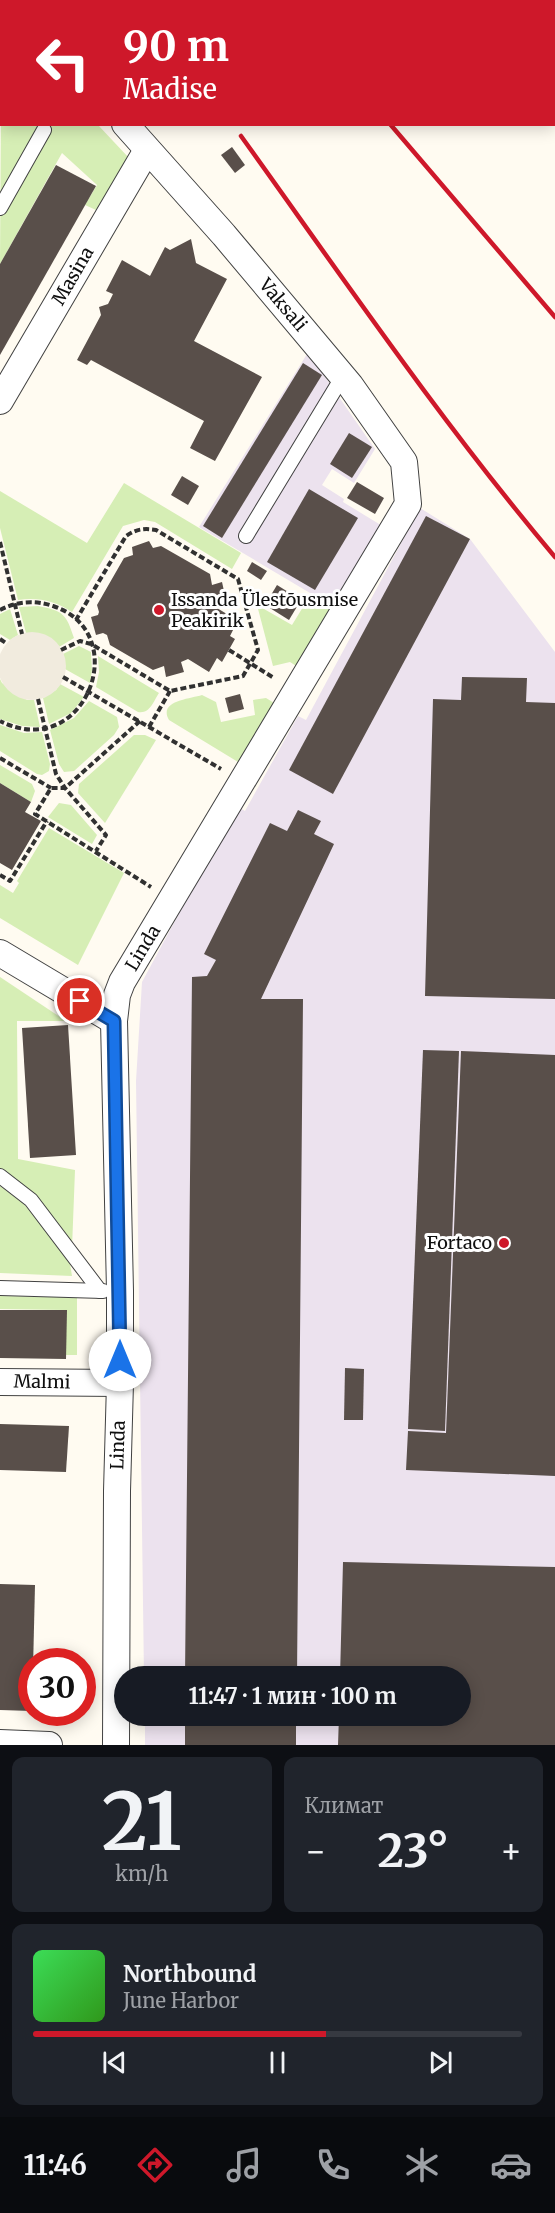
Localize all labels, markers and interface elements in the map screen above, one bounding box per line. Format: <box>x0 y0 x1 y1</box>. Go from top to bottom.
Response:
text: 90 m <box>123 20 229 72</box>
icon: left <box>24 24 102 102</box>
text: Madise <box>123 72 217 106</box>
street label: Masina <box>47 242 99 309</box>
street label: Vaksali <box>254 273 312 336</box>
place label: Issanda Ülestõusmise Peakirik <box>171 588 358 632</box>
marker: Issanda Ülestõusmise Peakirik <box>152 603 166 617</box>
street label: Linda <box>120 920 165 975</box>
pin <box>54 975 105 1026</box>
icon: arrive <box>63 984 96 1017</box>
place label: Fortaco <box>427 1231 492 1254</box>
marker: Fortaco <box>497 1236 511 1250</box>
position arrow <box>88 1328 152 1392</box>
street label: Malmi <box>13 1370 71 1393</box>
street label: Linda <box>105 1420 130 1470</box>
speed limit sign: 30 <box>18 1648 96 1726</box>
text: 11:47 · 1 мин · 100 m <box>188 1682 397 1710</box>
text: 21 <box>102 1773 182 1871</box>
text: Климат <box>305 1793 384 1818</box>
text: 23° <box>378 1823 449 1879</box>
text: − <box>305 1831 327 1872</box>
text: + <box>500 1831 522 1872</box>
text: km/h <box>115 1861 168 1886</box>
text: Northbound <box>123 1960 256 1988</box>
text: June Harbor <box>123 1988 239 2013</box>
icon: previous <box>98 2046 131 2079</box>
icon: pause <box>261 2046 294 2079</box>
icon: next <box>424 2046 457 2079</box>
icon: directions <box>134 2144 176 2186</box>
icon: music <box>223 2144 265 2186</box>
icon: phone <box>312 2144 354 2186</box>
icon: climate <box>401 2144 443 2186</box>
icon: car <box>490 2144 532 2186</box>
text: 11:46 <box>23 2148 87 2182</box>

